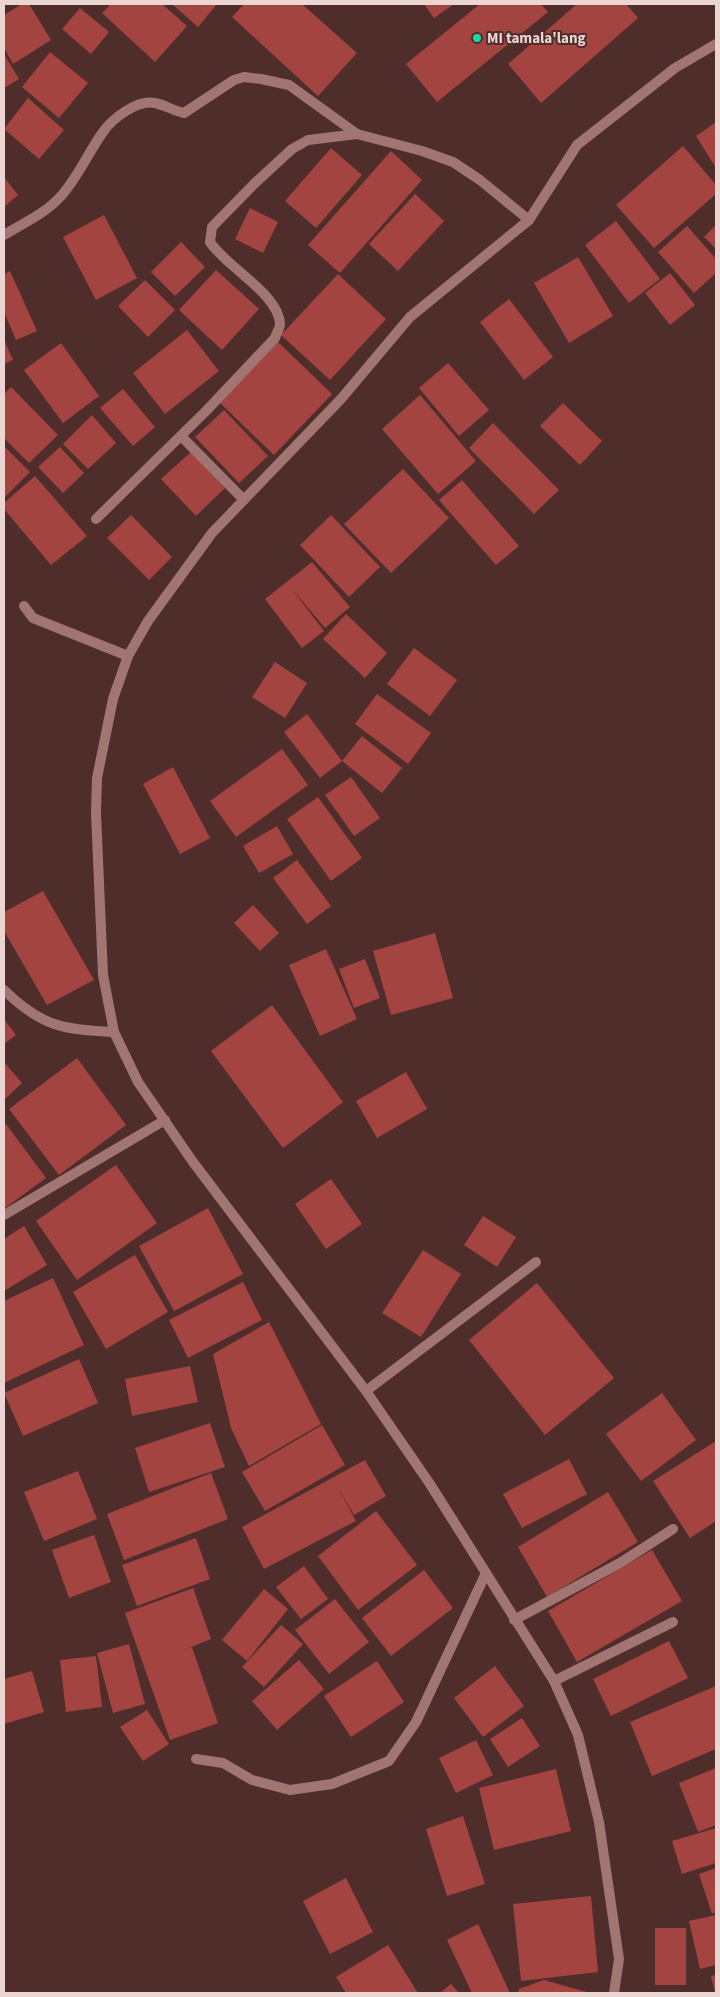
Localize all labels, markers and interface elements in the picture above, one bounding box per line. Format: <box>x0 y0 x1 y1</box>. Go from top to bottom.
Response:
place label: MI tamala'lang <box>487 28 586 49</box>
marker: MI tamala'lang <box>471 32 483 44</box>

